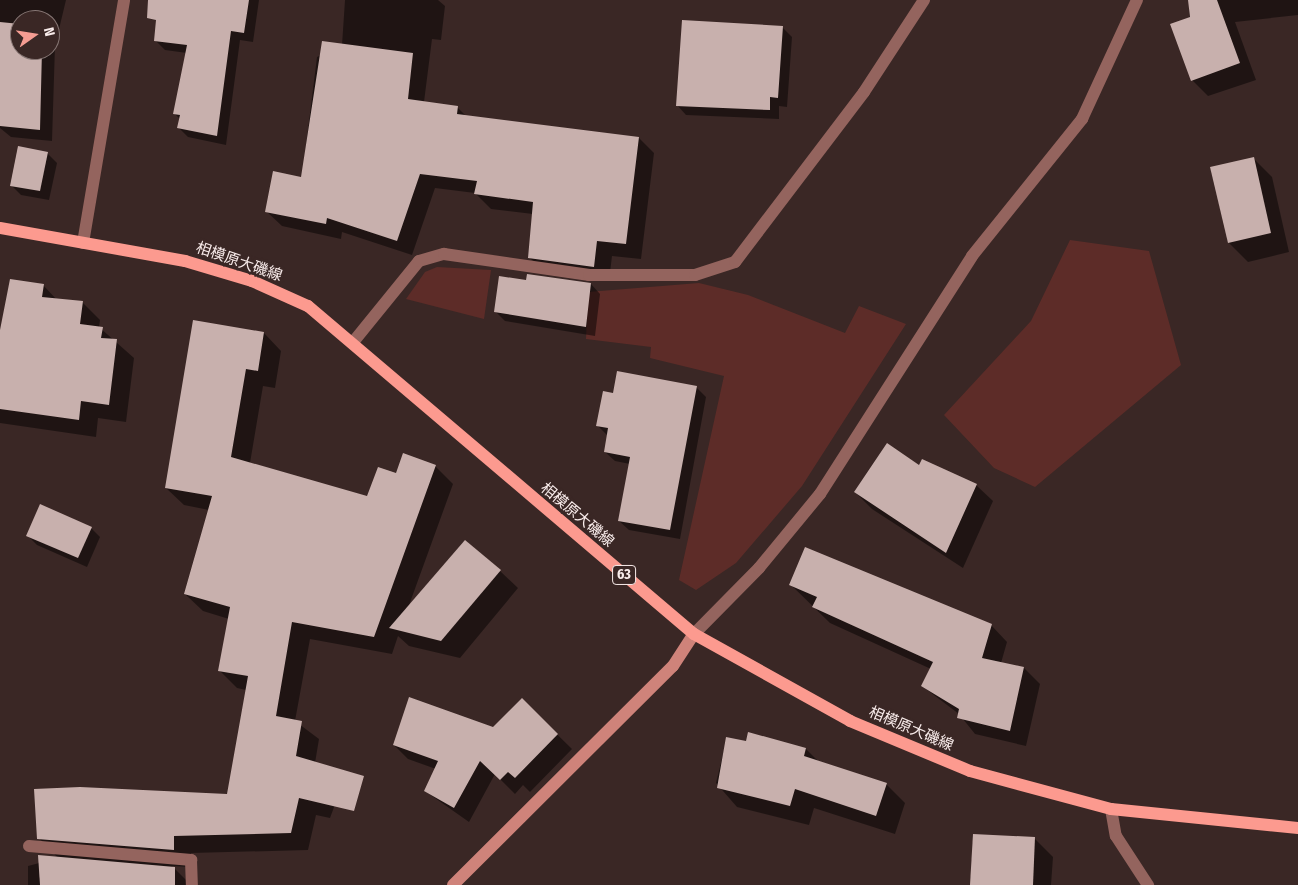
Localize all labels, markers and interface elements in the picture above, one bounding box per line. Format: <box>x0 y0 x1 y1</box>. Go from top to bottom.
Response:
north arrow <box>10 10 60 60</box>
text: N <box>40 26 58 38</box>
street label: 相模原大磯線 <box>194 239 284 285</box>
street label: 相模原大磯線 <box>537 479 617 551</box>
road number: 63 <box>612 564 636 586</box>
street label: 相模原大磯線 <box>866 703 956 755</box>

